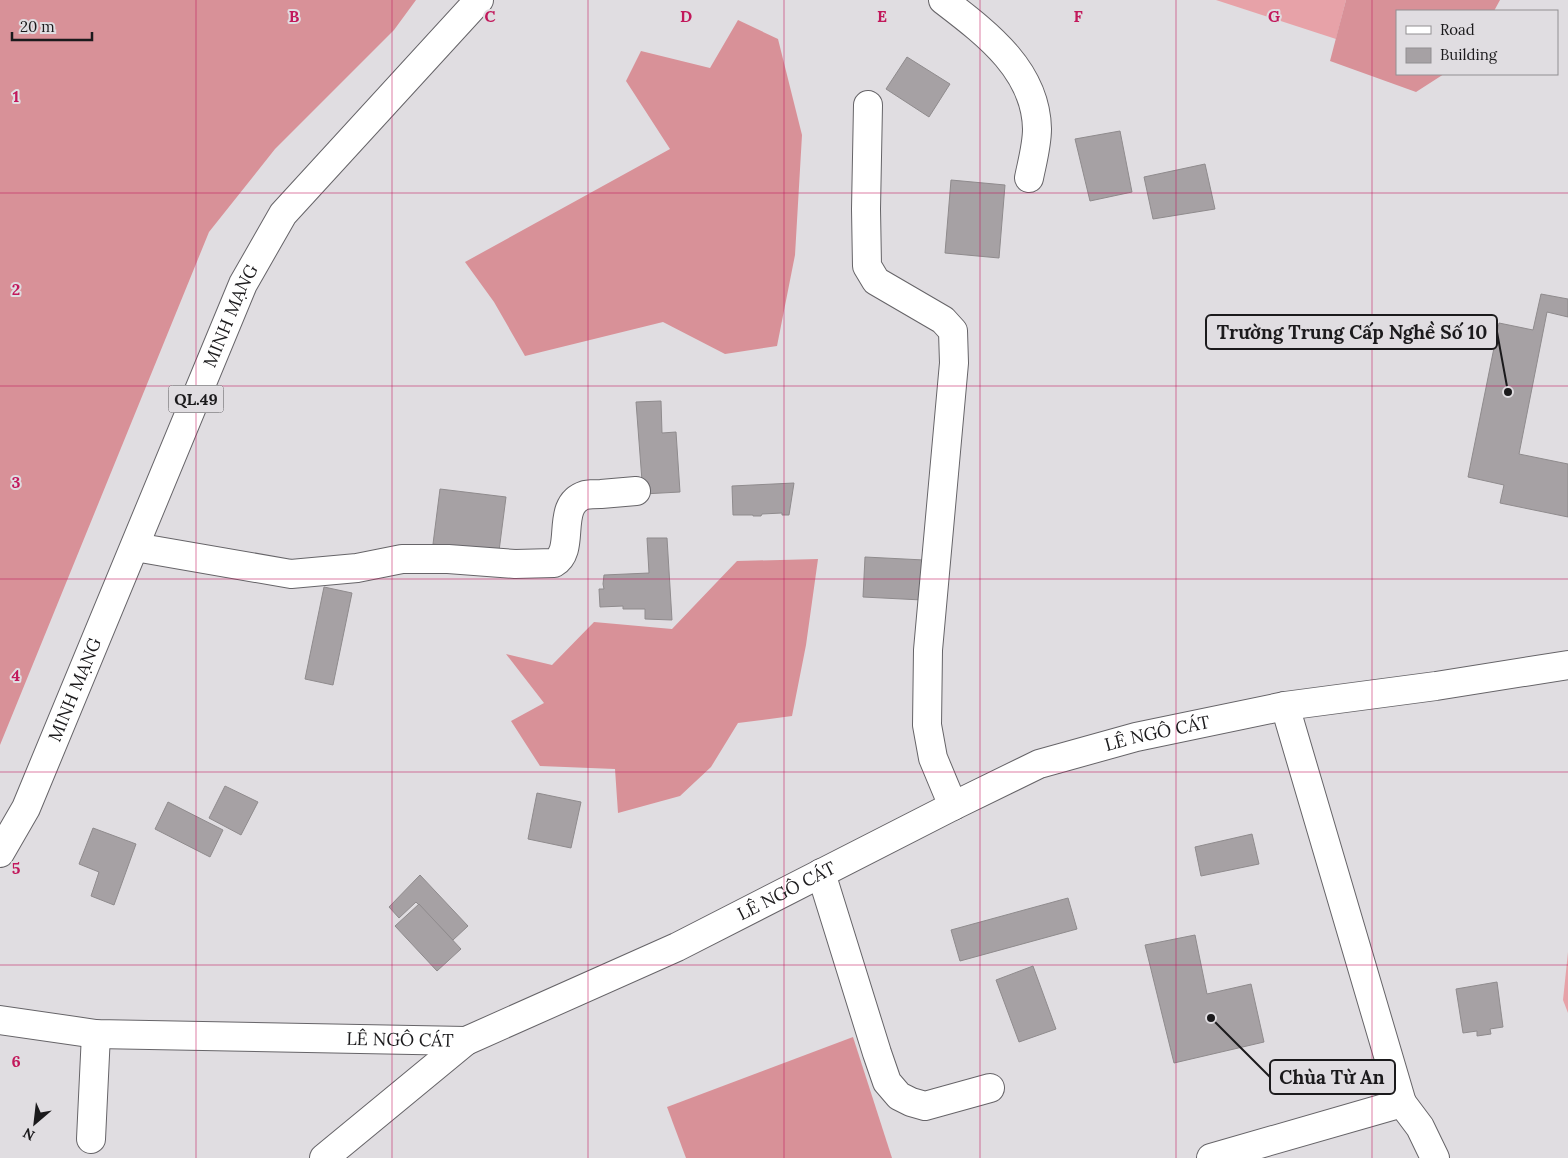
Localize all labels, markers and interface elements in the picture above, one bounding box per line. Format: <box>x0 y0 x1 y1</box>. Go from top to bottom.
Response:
text: B <box>289 6 300 26</box>
text: C <box>484 6 496 26</box>
text: D <box>680 6 692 26</box>
text: E <box>877 6 887 26</box>
text: F <box>1073 6 1083 26</box>
text: G <box>1268 6 1280 26</box>
scale bar <box>12 10 92 42</box>
legend <box>1396 10 1558 75</box>
text: 20 m <box>20 17 55 36</box>
text: Road <box>1440 20 1475 39</box>
text: Building <box>1440 45 1498 64</box>
text: 1 <box>13 86 19 106</box>
street label: MINH MẠNG <box>198 260 263 371</box>
text: 2 <box>12 279 20 299</box>
callout: Trường Trung Cấp Nghề Số 10 <box>1206 315 1497 349</box>
text: Trường Trung Cấp Nghề Số 10 <box>1217 320 1487 344</box>
road number: QL.49 <box>168 386 224 412</box>
text: 3 <box>12 472 21 492</box>
street label: MINH MẠNG <box>43 634 106 745</box>
text: 4 <box>12 665 21 685</box>
street label: LÊ NGÔ CÁT <box>1102 710 1212 756</box>
street label: LÊ NGÔ CÁT <box>733 856 840 925</box>
text: 5 <box>12 858 21 878</box>
street label: LÊ NGÔ CÁT <box>346 1027 454 1052</box>
text: 6 <box>11 1051 21 1071</box>
callout: Chùa Từ An <box>1270 1060 1395 1094</box>
text: Chùa Từ An <box>1279 1065 1385 1089</box>
north arrow <box>10 1098 60 1148</box>
text: N <box>20 1124 38 1145</box>

